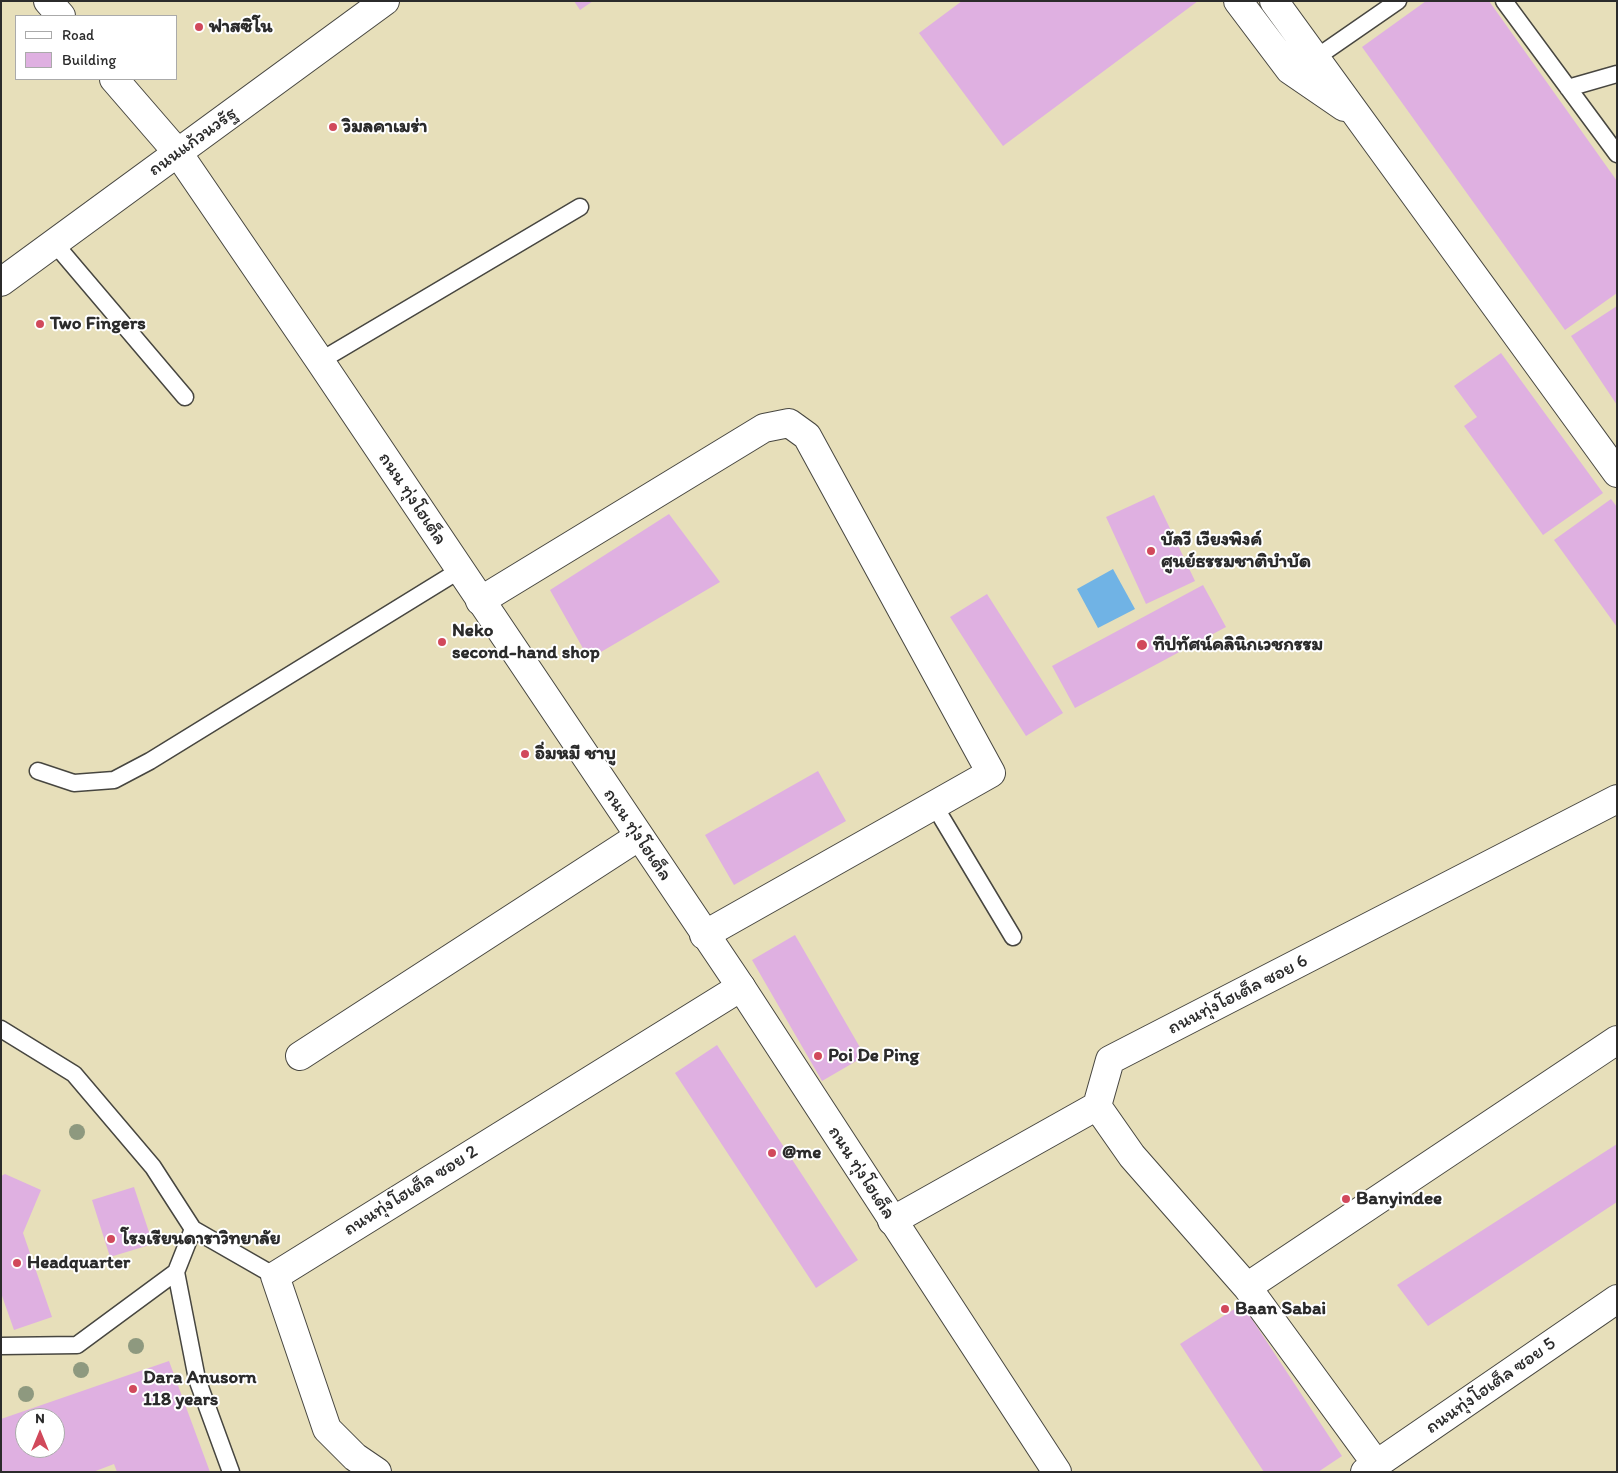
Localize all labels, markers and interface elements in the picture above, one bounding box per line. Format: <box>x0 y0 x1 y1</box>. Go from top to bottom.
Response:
legend <box>15 15 178 80</box>
place label: ฟาสซิโน <box>209 16 273 38</box>
marker: ฟาสซิโน <box>193 21 205 33</box>
text: Road <box>62 26 94 44</box>
text: Building <box>62 51 116 69</box>
street label: ถนนแก้วนวรัฐ <box>144 102 242 182</box>
place label: วิมลคาเมร่า <box>343 116 427 138</box>
marker: วิมลคาเมร่า <box>327 121 339 133</box>
place label: Two Fingers <box>50 313 146 335</box>
marker: Two Fingers <box>34 318 46 330</box>
street label: ถนน ทุ่งโฮเต็ล <box>373 448 451 550</box>
place label: บัลวี เวียงพิงค์ ศูนย์ธรรมชาติบำบัด <box>1161 529 1311 573</box>
marker: บัลวี เวียงพิงค์ ศูนย์ธรรมชาติบำบัด <box>1145 545 1157 557</box>
place label: Neko second-hand shop <box>452 620 600 664</box>
place label: ทีปทัศน์คลินิกเวชกรรม <box>1153 634 1323 656</box>
marker: Neko second-hand shop <box>436 636 448 648</box>
marker: ทีปทัศน์คลินิกเวชกรรม <box>1135 638 1149 652</box>
place label: อิ่มหมี ชาบู <box>535 743 616 765</box>
marker: อิ่มหมี ชาบู <box>519 748 531 760</box>
street label: ถนน ทุ่งโฮเต็ล <box>598 784 676 886</box>
street label: ถนนทุ่งโฮเต็ล ซอย 6 <box>1164 950 1312 1040</box>
place label: Poi De Ping <box>828 1045 919 1067</box>
marker: Poi De Ping <box>812 1050 824 1062</box>
street label: ถนน ทุ่งโฮเต็ล <box>822 1122 900 1224</box>
street label: ถนนทุ่งโฮเต็ล ซอย 2 <box>340 1141 482 1241</box>
place label: @me <box>782 1142 821 1164</box>
marker: @me <box>766 1147 778 1159</box>
place label: Banyindee <box>1356 1188 1442 1210</box>
marker: Banyindee <box>1340 1193 1352 1205</box>
place label: โรงเรียนดาราวิทยาลัย <box>121 1228 281 1250</box>
marker: โรงเรียนดาราวิทยาลัย <box>105 1233 117 1245</box>
place label: Headquarter <box>27 1252 130 1274</box>
marker: Headquarter <box>11 1257 23 1269</box>
place label: Baan Sabai <box>1235 1298 1326 1320</box>
marker: Baan Sabai <box>1219 1303 1231 1315</box>
street label: ถนนทุ่งโฮเต็ล ซอย 5 <box>1421 1333 1561 1439</box>
place label: Dara Anusorn 118 years <box>143 1367 256 1411</box>
marker: Dara Anusorn 118 years <box>127 1383 139 1395</box>
north arrow <box>15 1408 65 1458</box>
text: N <box>35 1410 45 1427</box>

